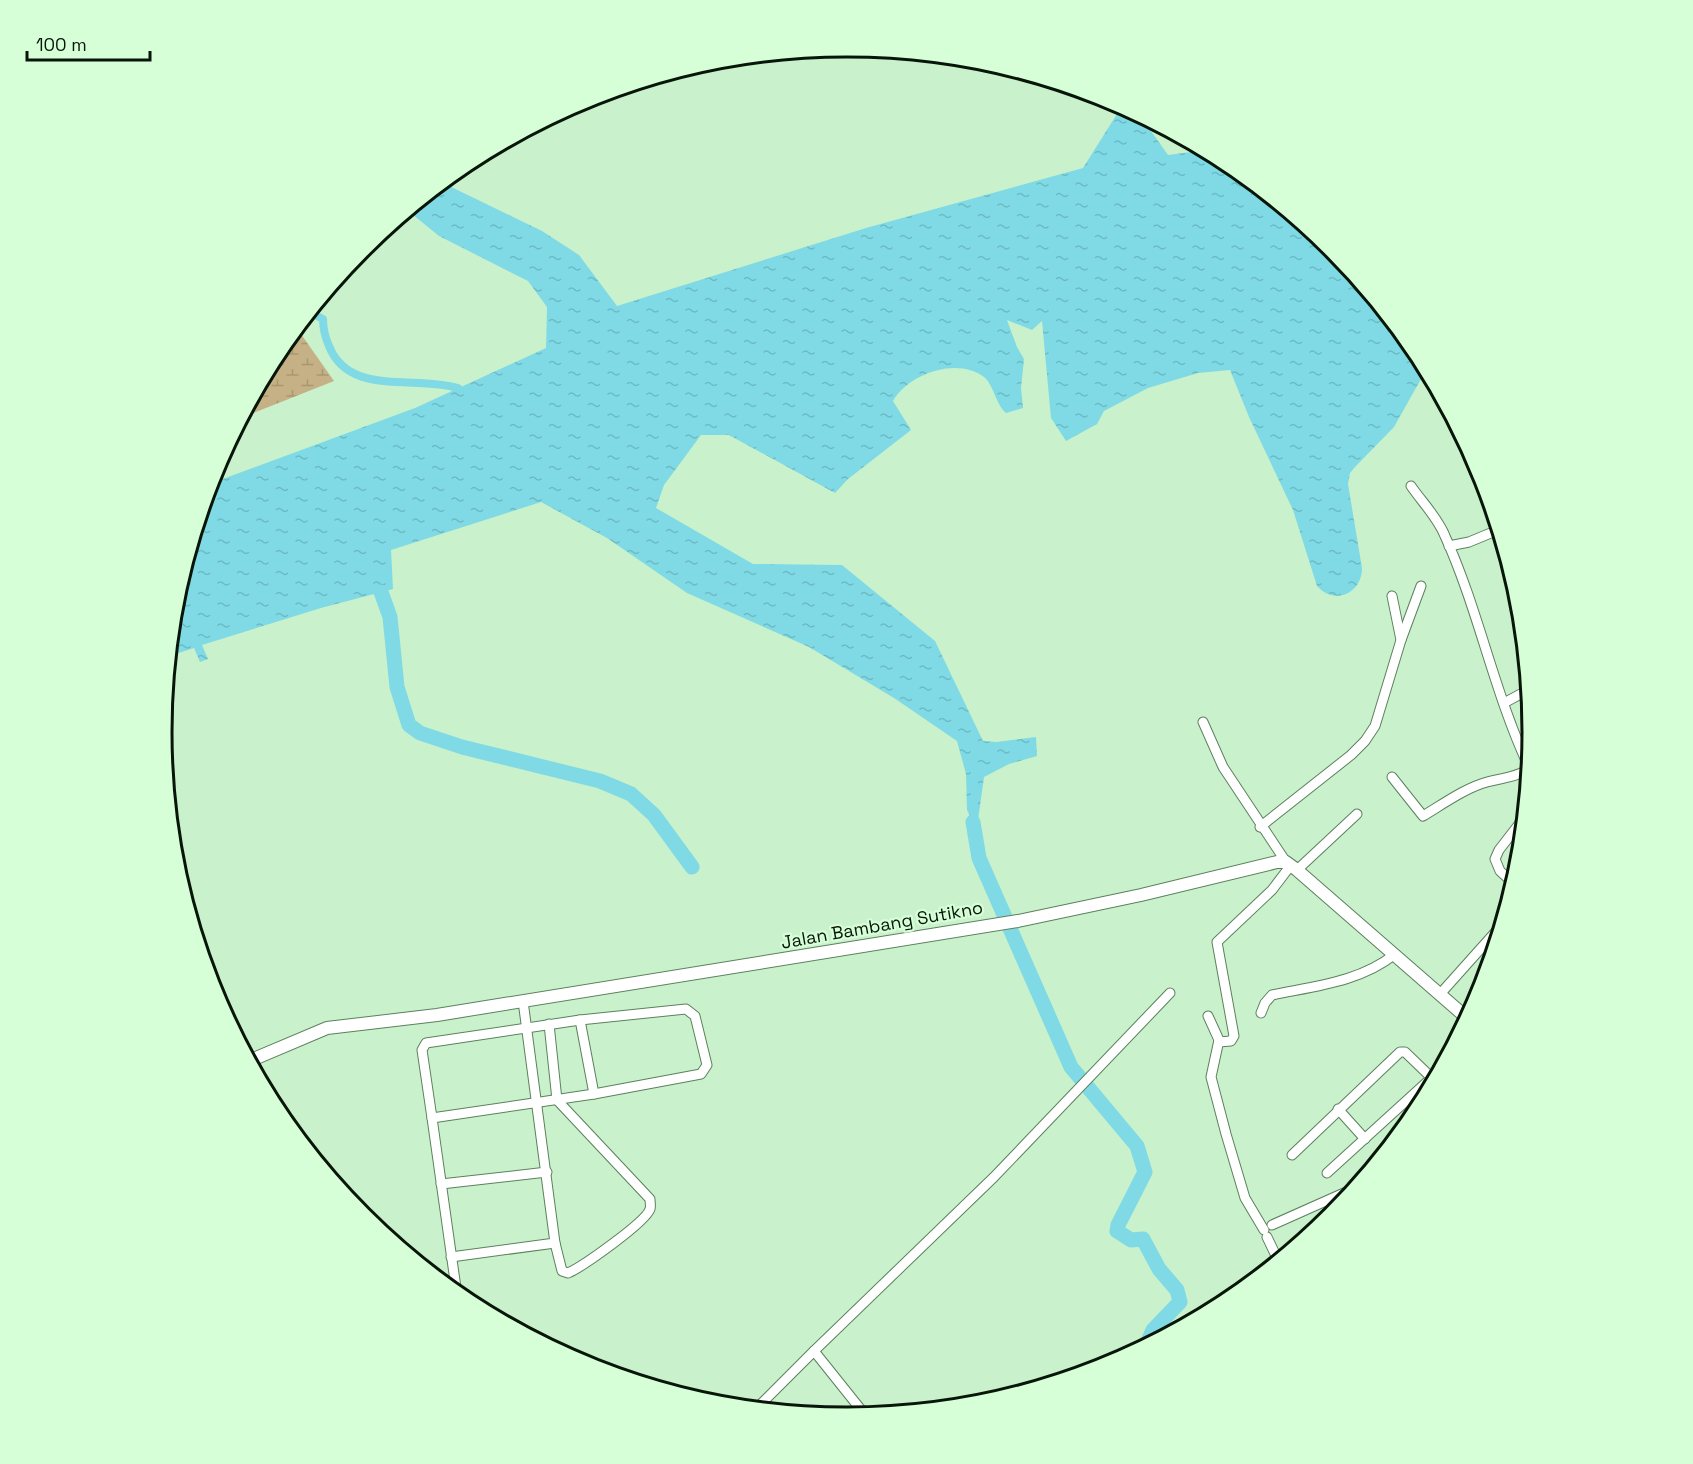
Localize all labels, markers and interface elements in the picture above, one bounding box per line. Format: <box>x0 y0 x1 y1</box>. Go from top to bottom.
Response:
scale bar <box>27 24 150 62</box>
text: 100 m <box>36 33 87 56</box>
street label: Jalan Bambang Sutikno <box>779 895 985 954</box>

